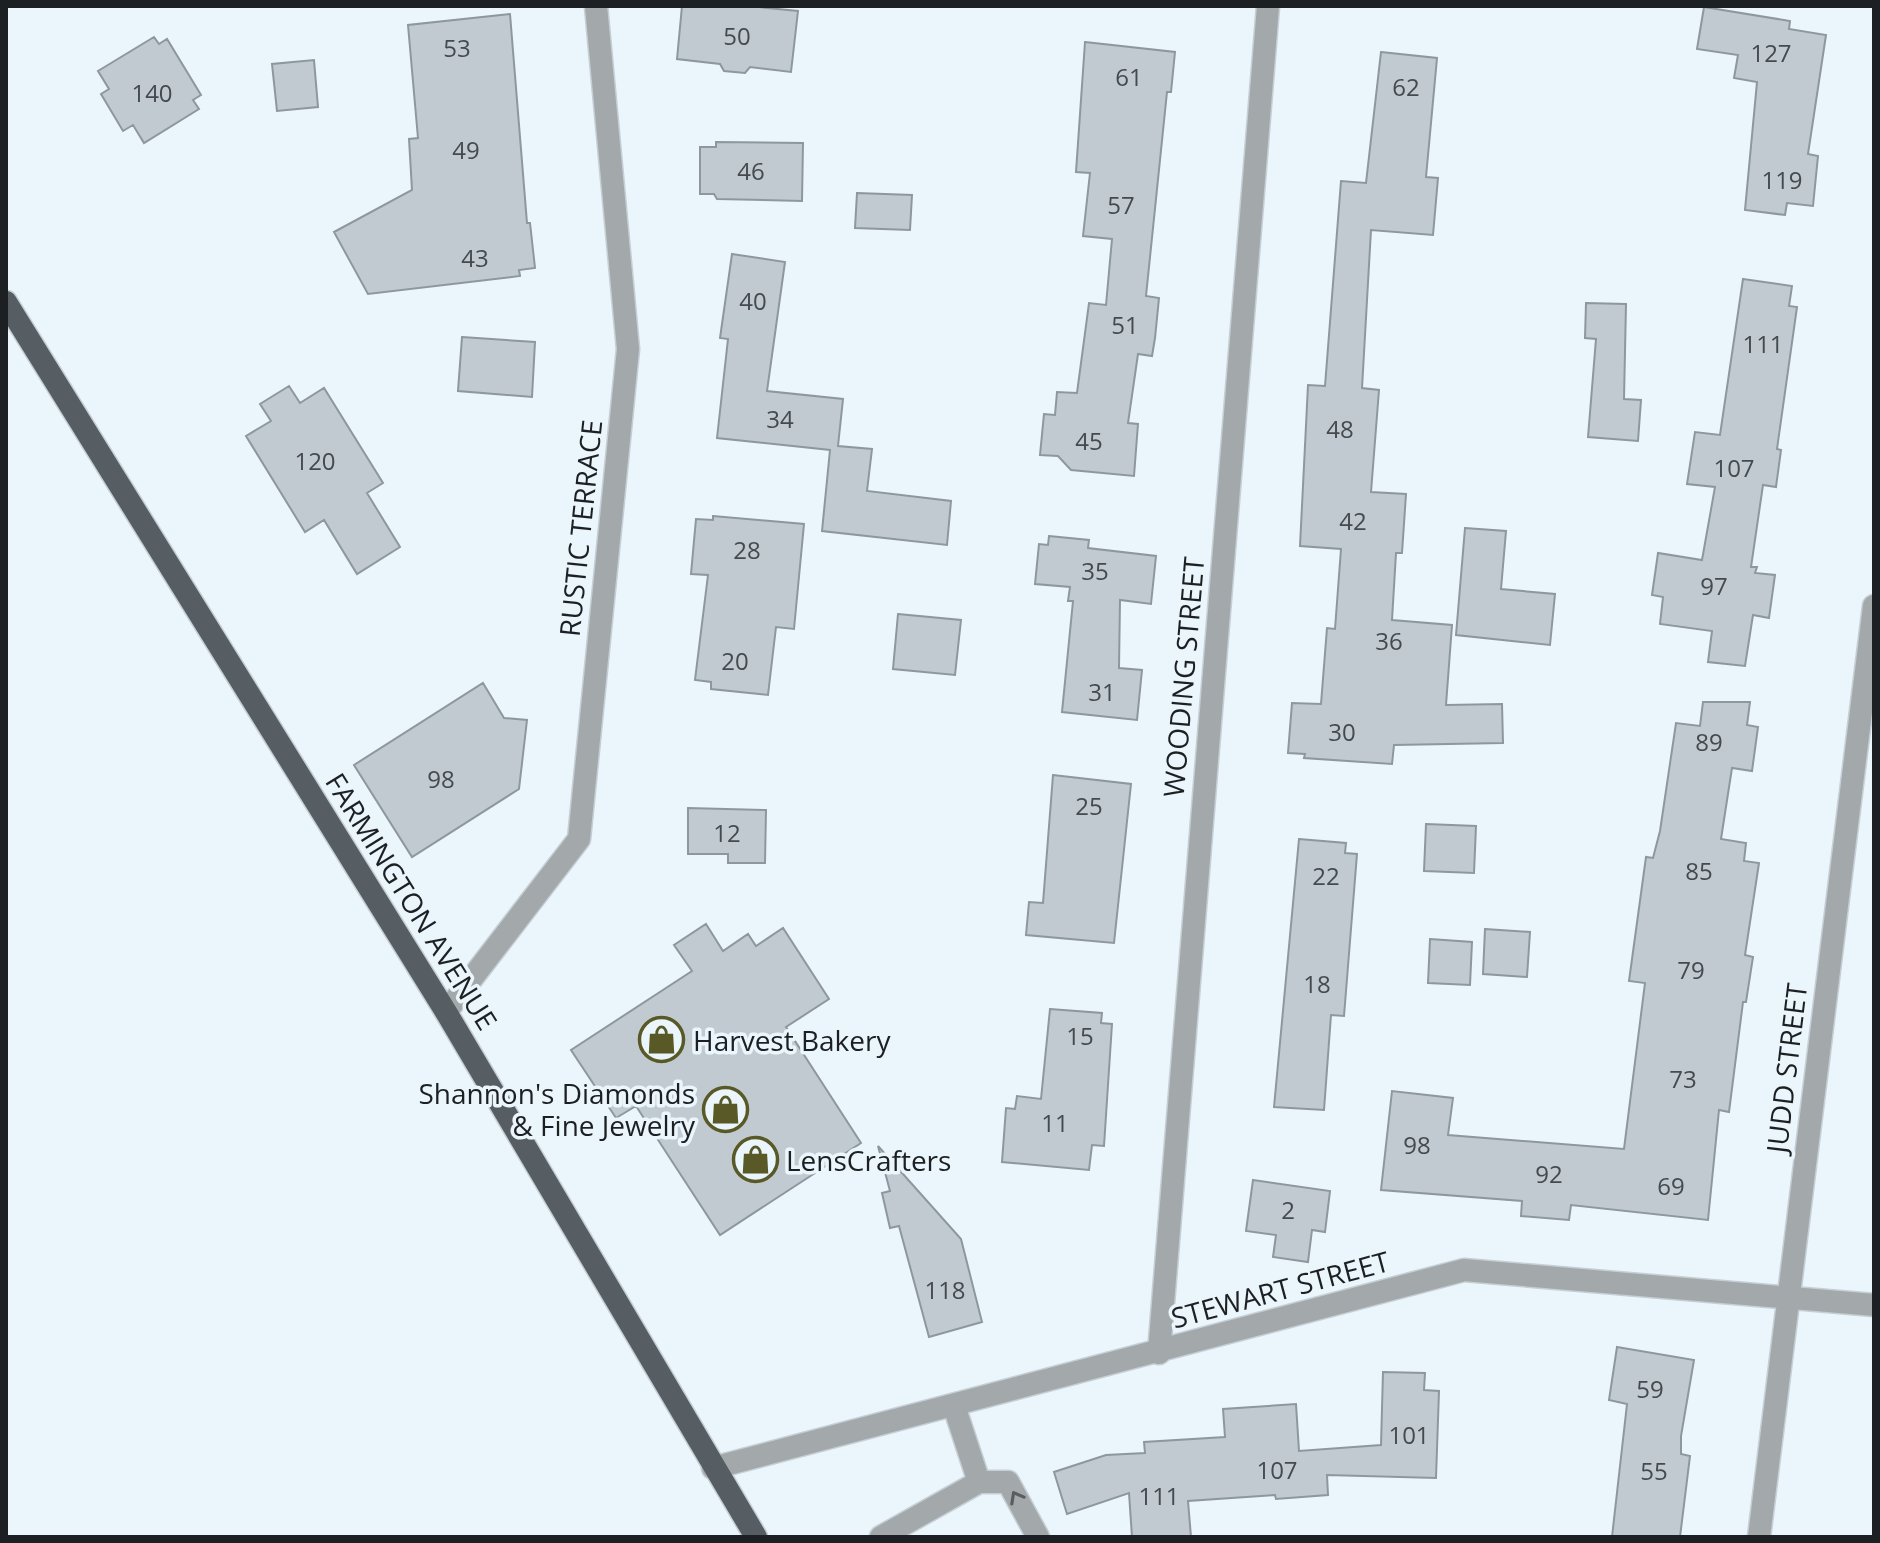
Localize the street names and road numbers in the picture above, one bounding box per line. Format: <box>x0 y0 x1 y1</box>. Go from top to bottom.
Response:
street label: RUSTIC TERRACE <box>550 418 610 638</box>
street label: WOODING STREET <box>1154 555 1212 799</box>
street label: FARMINGTON AVENUE <box>317 765 507 1037</box>
street label: JUDD STREET <box>1756 981 1815 1158</box>
street label: STEWART STREET <box>1167 1241 1394 1336</box>

